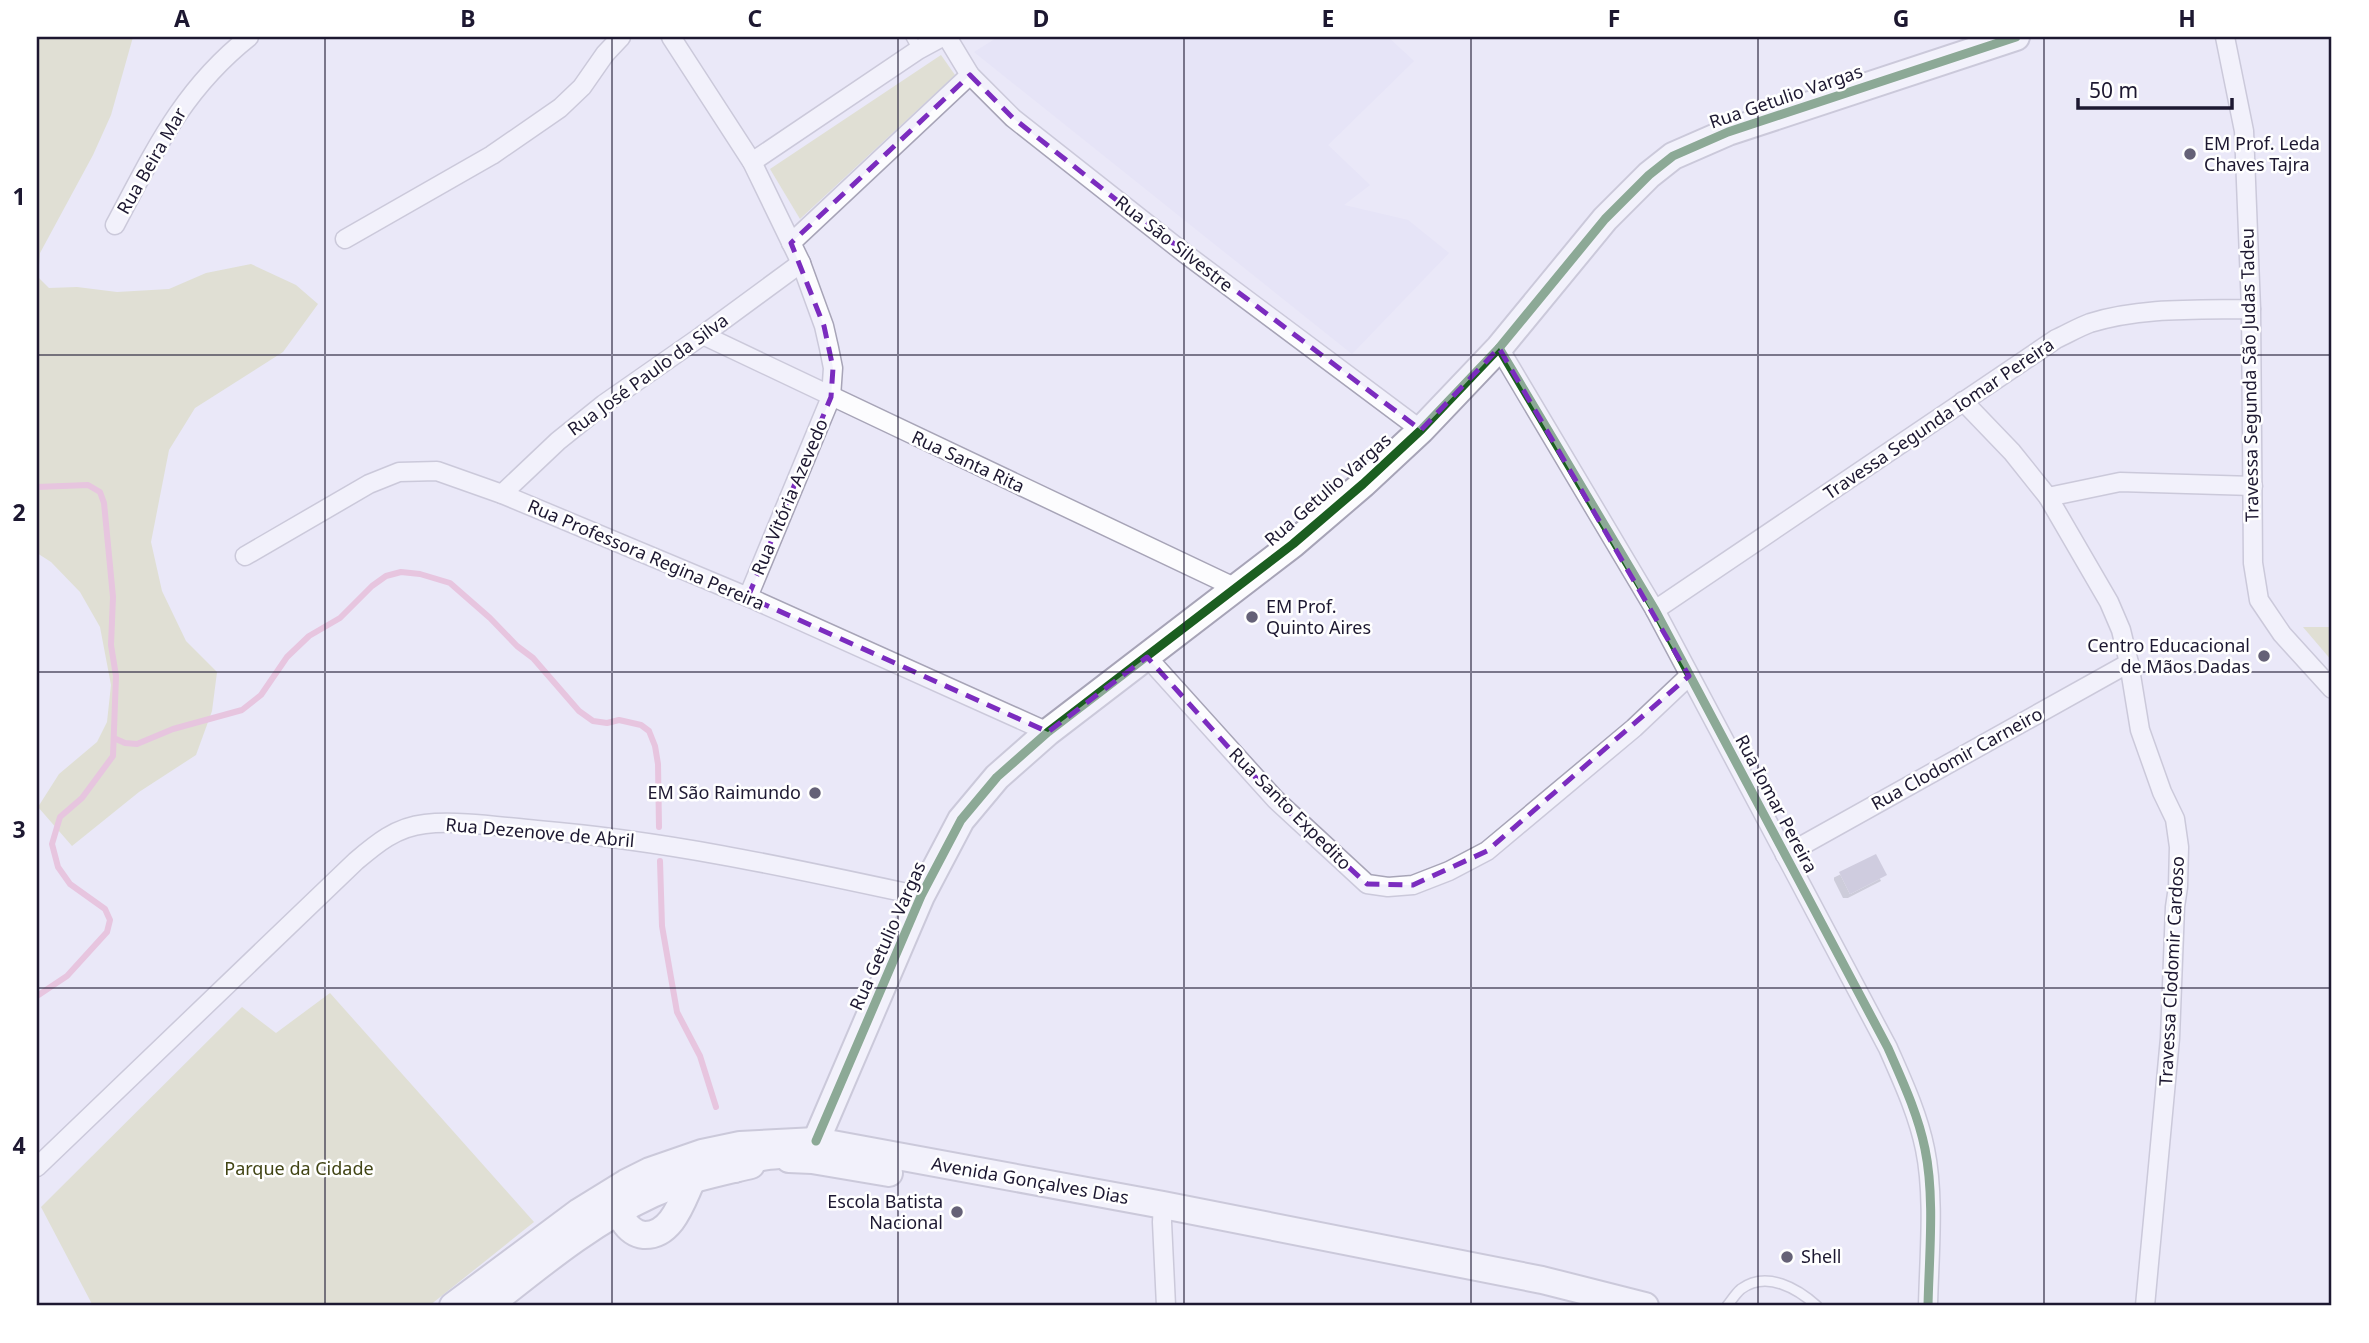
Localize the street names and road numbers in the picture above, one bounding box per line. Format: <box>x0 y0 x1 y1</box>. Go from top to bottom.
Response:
street label: Rua Getulio Vargas <box>1706 59 1865 134</box>
street label: Rua Beira Mar <box>111 102 192 218</box>
street label: Rua São Silvestre <box>1111 190 1239 297</box>
street label: Travessa Segunda São Judas Tadeu <box>2234 228 2264 522</box>
street label: Rua José Paulo da Silva <box>562 308 733 441</box>
street label: Travessa Segunda Iomar Pereira <box>1819 332 2058 504</box>
street label: Rua Vitória Azevedo <box>745 415 833 579</box>
street label: Rua Santa Rita <box>908 424 1029 498</box>
street label: Rua Getulio Vargas <box>1259 428 1396 551</box>
street label: Rua Professora Regina Pereira <box>524 493 769 615</box>
street label: Rua Clodomir Carneiro <box>1867 701 2046 815</box>
street label: Rua Iomar Pereira <box>1730 730 1823 877</box>
street label: Rua Santo Expedito <box>1224 742 1357 875</box>
street label: Rua Dezenove de Abril <box>445 812 636 852</box>
street label: Travessa Clodomir Cardoso <box>2153 855 2189 1086</box>
street label: Rua Getulio Vargas <box>843 857 931 1014</box>
street label: Avenida Gonçalves Dias <box>930 1151 1131 1209</box>

